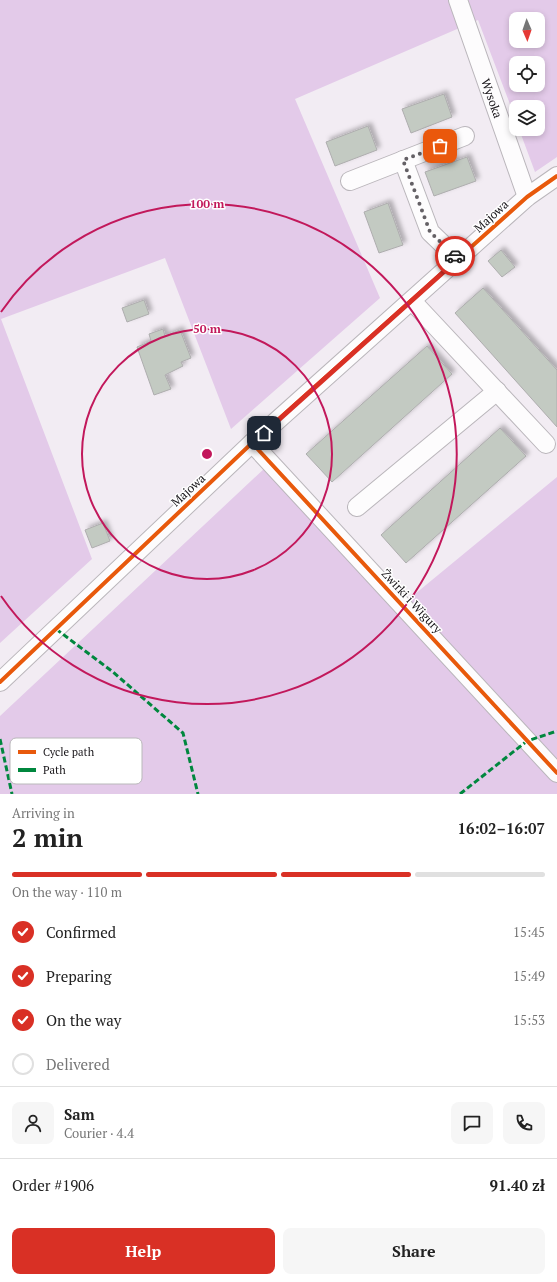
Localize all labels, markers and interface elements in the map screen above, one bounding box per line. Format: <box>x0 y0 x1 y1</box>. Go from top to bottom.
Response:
north arrow <box>509 12 545 48</box>
map controls <box>509 12 545 136</box>
button: locate <box>509 56 545 92</box>
street label: Wysoka <box>479 76 506 120</box>
button: layers <box>509 100 545 136</box>
pin <box>423 129 457 163</box>
icon: bag <box>429 135 451 157</box>
text: 100 m <box>190 196 224 211</box>
street label: Majowa <box>471 197 511 235</box>
courier <box>435 236 475 276</box>
icon: car <box>444 245 466 267</box>
text: 50 m <box>193 321 221 336</box>
pin <box>247 416 281 450</box>
icon: home <box>253 422 275 444</box>
centre of rings <box>200 447 214 461</box>
street label: Majowa <box>168 470 208 510</box>
street label: Żwirki i Wigury <box>378 566 446 637</box>
legend <box>10 738 142 784</box>
text: Cycle path <box>43 745 95 759</box>
text: Path <box>43 763 66 777</box>
text: Arriving in <box>12 804 75 822</box>
text: 16:02–16:07 <box>458 818 545 838</box>
text: 2 min <box>12 820 83 854</box>
text: On the way · 110 m <box>12 883 122 901</box>
icon: check <box>12 921 34 943</box>
text: Confirmed <box>46 922 116 942</box>
text: 15:45 <box>513 923 545 941</box>
icon: check <box>12 965 34 987</box>
text: Preparing <box>46 966 111 986</box>
text: 15:49 <box>513 967 545 985</box>
icon: check <box>12 1009 34 1031</box>
text: On the way <box>46 1010 121 1030</box>
text: 15:53 <box>513 1011 545 1029</box>
text: Delivered <box>46 1054 110 1074</box>
button: person <box>12 1102 54 1144</box>
button: chat <box>451 1102 493 1144</box>
button: phone <box>503 1102 545 1144</box>
text: Sam <box>64 1104 95 1124</box>
text: Courier · 4.4 <box>64 1124 134 1142</box>
text: Order #1906 <box>12 1175 94 1195</box>
text: 91.40 zł <box>490 1175 545 1195</box>
button: Help <box>12 1228 275 1274</box>
button: Share <box>283 1228 545 1274</box>

